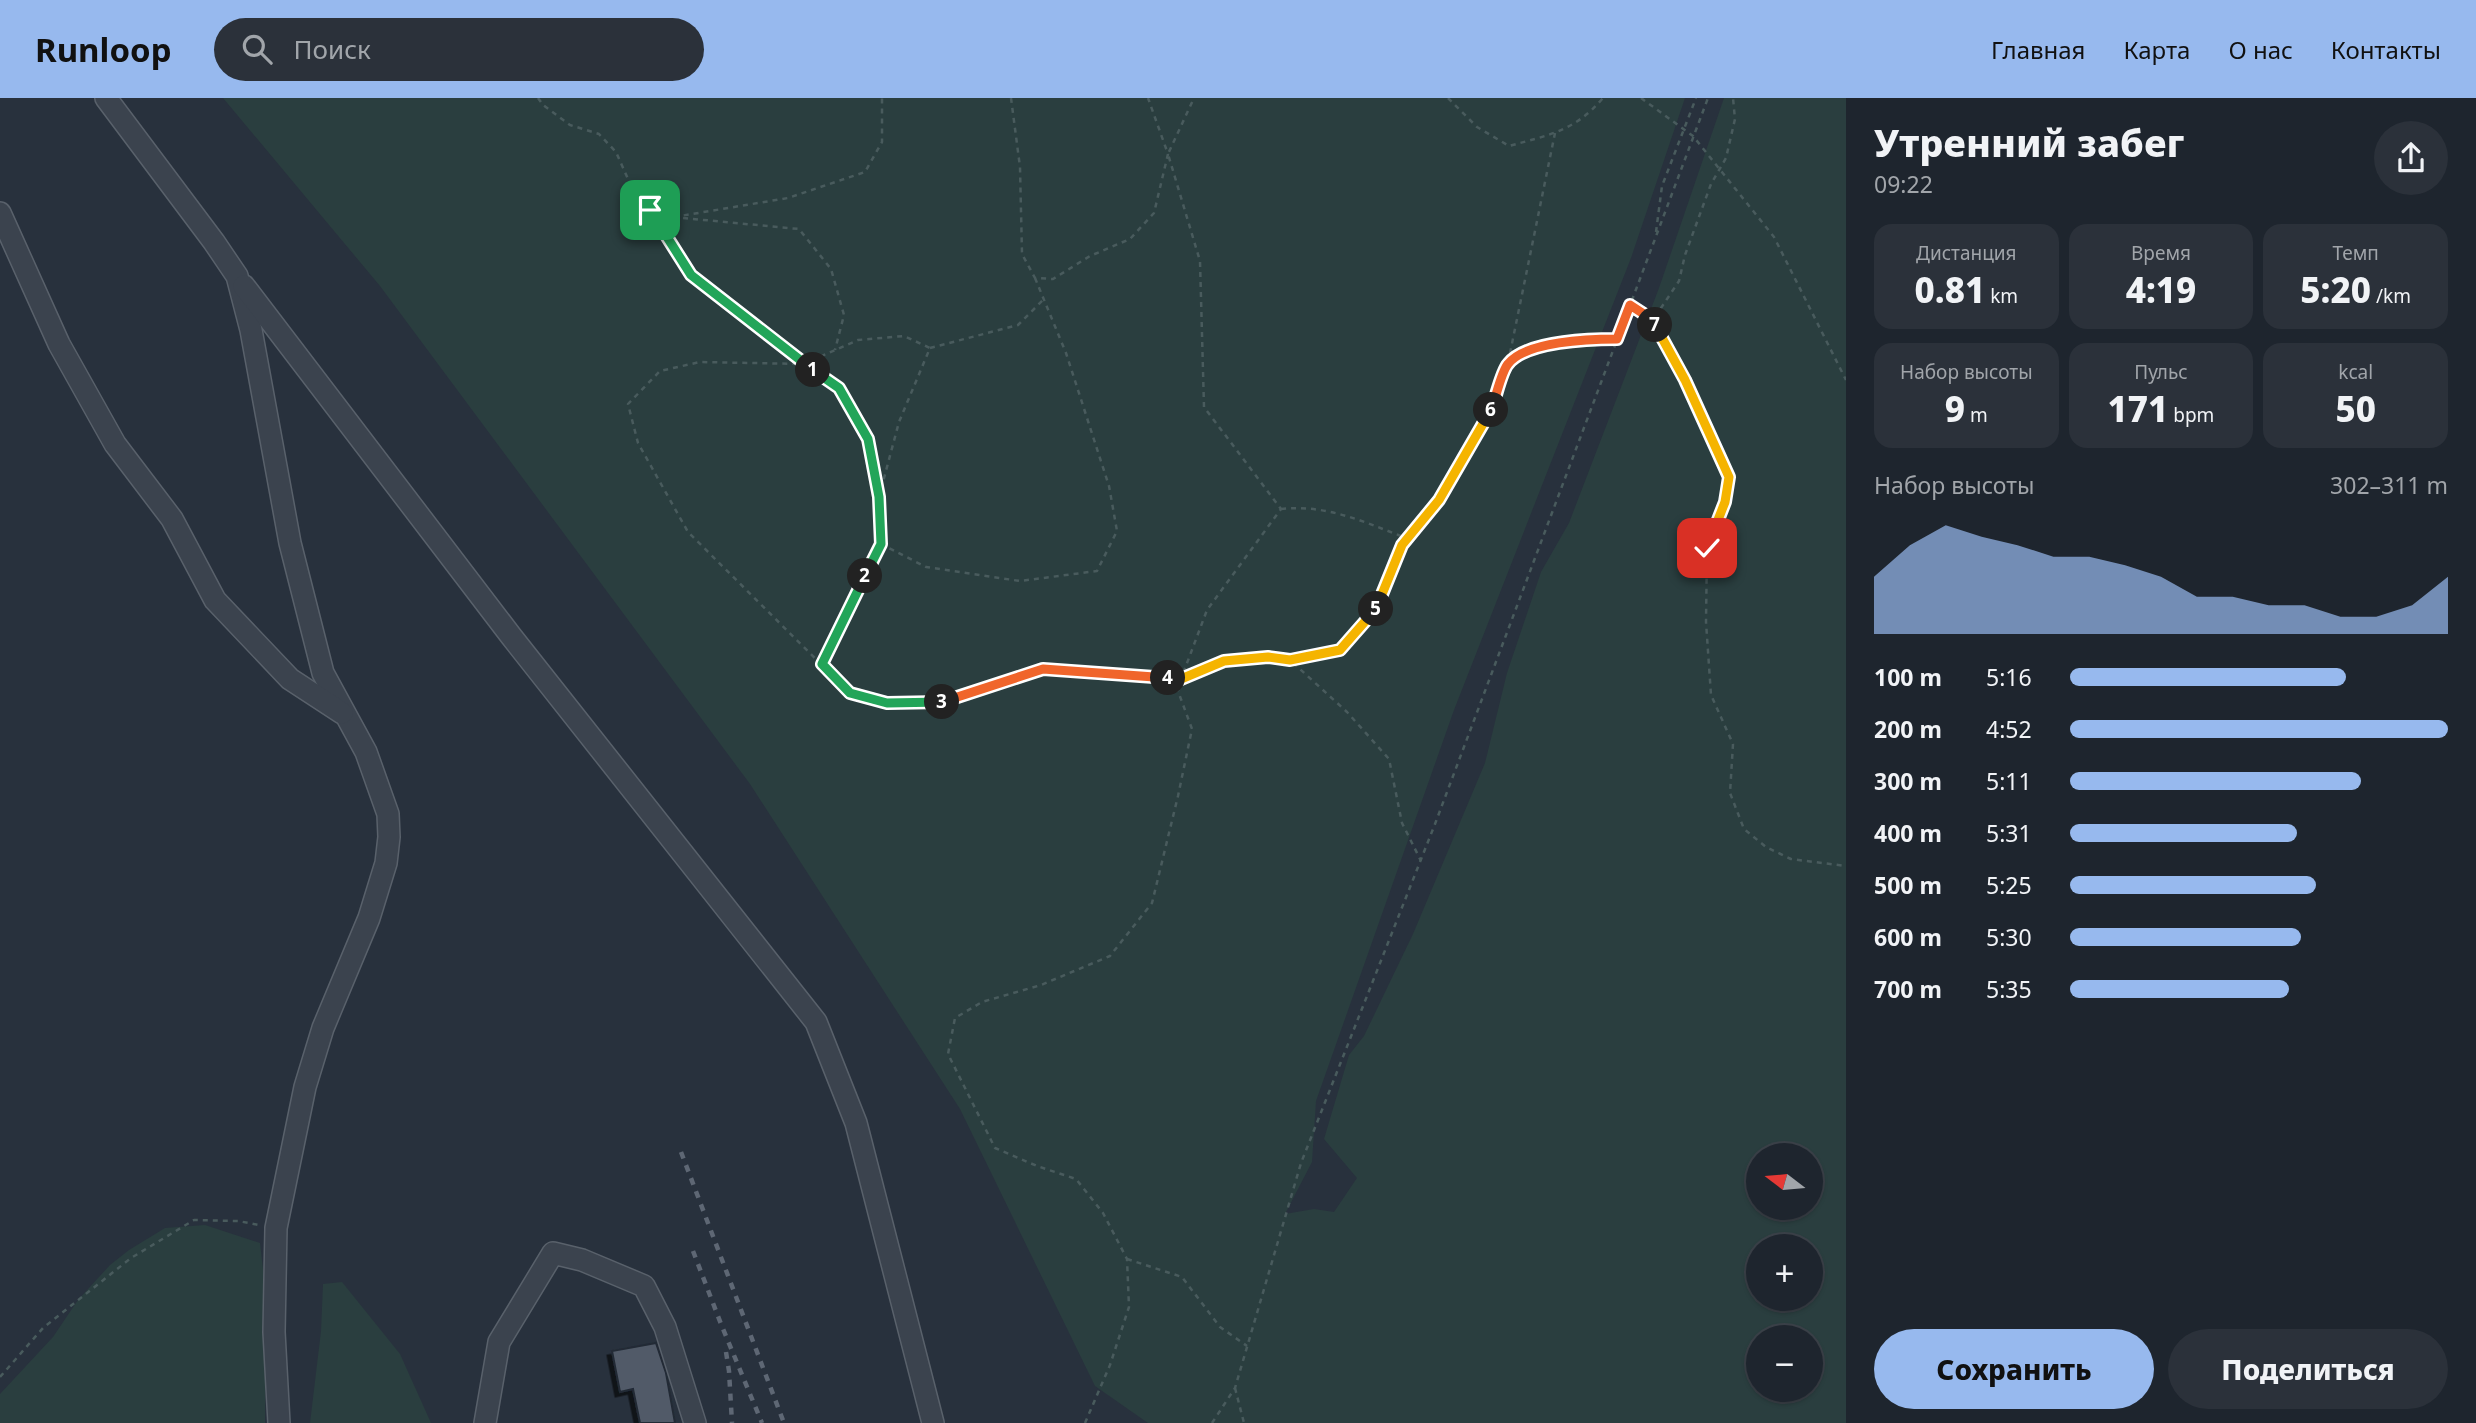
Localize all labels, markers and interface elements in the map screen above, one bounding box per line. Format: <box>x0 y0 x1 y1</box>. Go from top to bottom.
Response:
search box <box>214 18 704 81</box>
text: Runloop <box>35 27 172 72</box>
icon: search <box>238 30 276 68</box>
text: Поиск <box>294 31 371 67</box>
text: Главная <box>1991 33 2085 66</box>
text: Карта <box>2123 33 2190 66</box>
text: О нас <box>2228 33 2293 66</box>
text: Контакты <box>2331 33 2441 66</box>
text: Утренний забег <box>1874 116 2184 168</box>
button: share <box>2374 121 2448 195</box>
text: 09:22 <box>1874 168 1933 200</box>
pin <box>620 180 680 240</box>
icon: arrive <box>631 191 669 229</box>
text: Дистанция <box>1916 240 2017 266</box>
text: Время <box>2131 240 2191 266</box>
text: Темп <box>2332 240 2379 266</box>
text: 0.81 <box>1915 266 1985 313</box>
text: 4:19 <box>2126 266 2196 313</box>
text: 5:20 <box>2300 266 2371 313</box>
text: km <box>1985 283 2018 309</box>
text: /km <box>2371 283 2411 309</box>
pin: 7 <box>1638 308 1672 342</box>
text: 7 <box>1649 311 1660 337</box>
pin: 1 <box>796 352 830 388</box>
text: 1 <box>807 356 818 382</box>
text: Набор высоты <box>1900 359 2033 385</box>
text: Пульс <box>2134 359 2188 385</box>
text: kcal <box>2338 359 2373 385</box>
text: 9 <box>1945 385 1965 432</box>
text: 171 <box>2108 385 2168 432</box>
text: 50 <box>2335 385 2376 432</box>
pin: 6 <box>1474 392 1508 428</box>
text: 6 <box>1485 396 1496 422</box>
text: m <box>1965 402 1988 428</box>
text: bpm <box>2168 402 2214 428</box>
text: Набор высоты <box>1874 469 2034 501</box>
text: 302–311 m <box>2330 469 2448 501</box>
pin <box>1677 518 1737 578</box>
icon: check <box>1688 529 1726 567</box>
pin: 2 <box>848 559 882 594</box>
text: 2 <box>859 562 870 588</box>
pin: 5 <box>1358 592 1394 626</box>
text: 5 <box>1370 595 1381 621</box>
pin: 4 <box>1150 660 1186 696</box>
text: 100 m <box>1874 661 1942 693</box>
text: 5:16 <box>1986 661 2032 693</box>
text: 4 <box>1162 664 1173 690</box>
pin: 3 <box>925 684 960 720</box>
text: 3 <box>936 688 947 714</box>
text: 200 m <box>1874 713 1942 745</box>
text: 4:52 <box>1986 713 2032 745</box>
text: 300 m <box>1874 765 1942 797</box>
text: 5:11 <box>1986 765 2032 797</box>
text: 400 m <box>1874 817 1942 849</box>
text: 5:31 <box>1986 817 2032 849</box>
text: 500 m <box>1874 869 1942 901</box>
text: 5:25 <box>1986 869 2032 901</box>
text: 600 m <box>1874 921 1942 953</box>
text: 5:30 <box>1986 921 2032 953</box>
text: 700 m <box>1874 973 1942 1005</box>
text: 5:35 <box>1986 973 2032 1005</box>
north arrow <box>1746 1143 1824 1220</box>
map controls <box>1746 1143 1823 1402</box>
button: + <box>1746 1234 1823 1311</box>
button: − <box>1746 1325 1823 1402</box>
button: Сохранить <box>1874 1329 2154 1409</box>
button: Поделиться <box>2168 1329 2448 1409</box>

